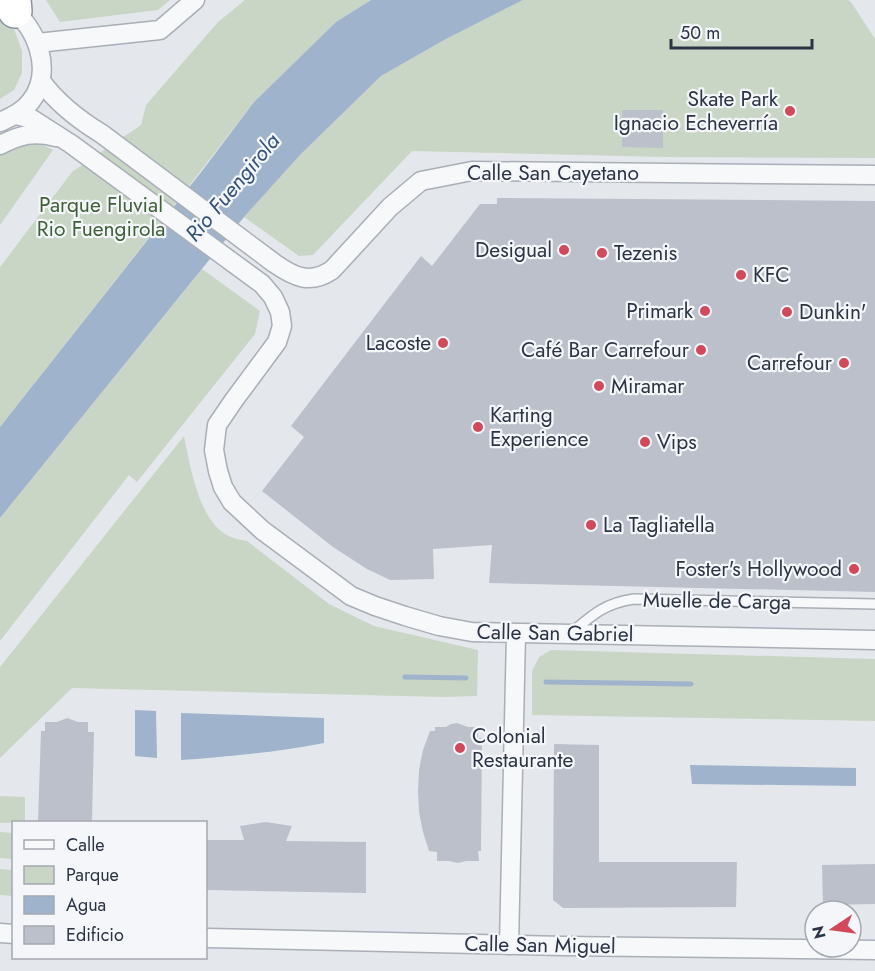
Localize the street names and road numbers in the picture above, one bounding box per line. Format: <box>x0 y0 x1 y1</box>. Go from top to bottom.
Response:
street label: Calle San Cayetano <box>467 158 639 188</box>
street label: Muelle de Carga <box>643 585 791 617</box>
street label: Calle San Gabriel <box>476 617 634 649</box>
street label: Calle San Miguel <box>464 929 616 961</box>

